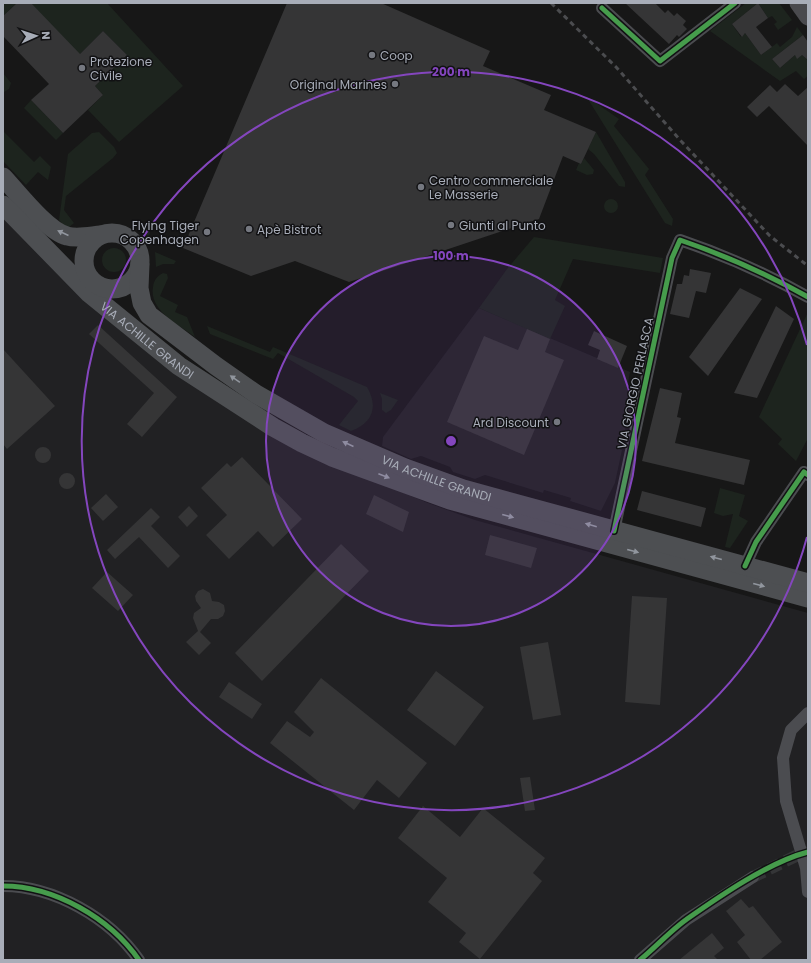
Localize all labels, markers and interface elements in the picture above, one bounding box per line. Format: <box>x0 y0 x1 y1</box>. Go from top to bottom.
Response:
north arrow <box>16 16 56 56</box>
text: N <box>38 31 54 40</box>
place label: Coop <box>380 47 413 64</box>
marker: Coop <box>367 50 377 60</box>
place label: Protezione Civile <box>90 53 152 84</box>
marker: Protezione Civile <box>77 63 87 73</box>
text: 200 m <box>432 63 470 80</box>
place label: Original Marines <box>290 76 387 93</box>
marker: Original Marines <box>390 79 400 89</box>
place label: Centro commerciale Le Masserie <box>429 172 553 203</box>
marker: Centro commerciale Le Masserie <box>416 182 426 192</box>
place label: Flying Tiger Copenhagen <box>120 217 200 248</box>
place label: Giunti al Punto <box>459 217 546 234</box>
marker: Giunti al Punto <box>446 220 456 230</box>
place label: Apè Bistrot <box>257 221 321 238</box>
marker: Apè Bistrot <box>244 224 254 234</box>
marker: Flying Tiger Copenhagen <box>202 227 212 237</box>
one-way arrow <box>56 230 68 236</box>
text: 100 m <box>433 247 469 264</box>
street label: VIA ACHILLE GRANDI <box>97 297 198 382</box>
street label: VIA GIORGIO PERLASCA <box>613 316 657 450</box>
one-way arrow <box>230 375 241 383</box>
place label: Ard Discount <box>473 414 549 431</box>
marker: Ard Discount <box>552 417 562 427</box>
centre of rings <box>444 434 458 448</box>
one-way arrow <box>343 441 354 447</box>
street label: VIA ACHILLE GRANDI <box>379 450 493 505</box>
one-way arrow <box>379 474 391 480</box>
one-way arrow <box>502 513 514 519</box>
one-way arrow <box>584 522 596 528</box>
one-way arrow <box>627 548 640 554</box>
one-way arrow <box>710 555 722 561</box>
one-way arrow <box>753 582 765 588</box>

